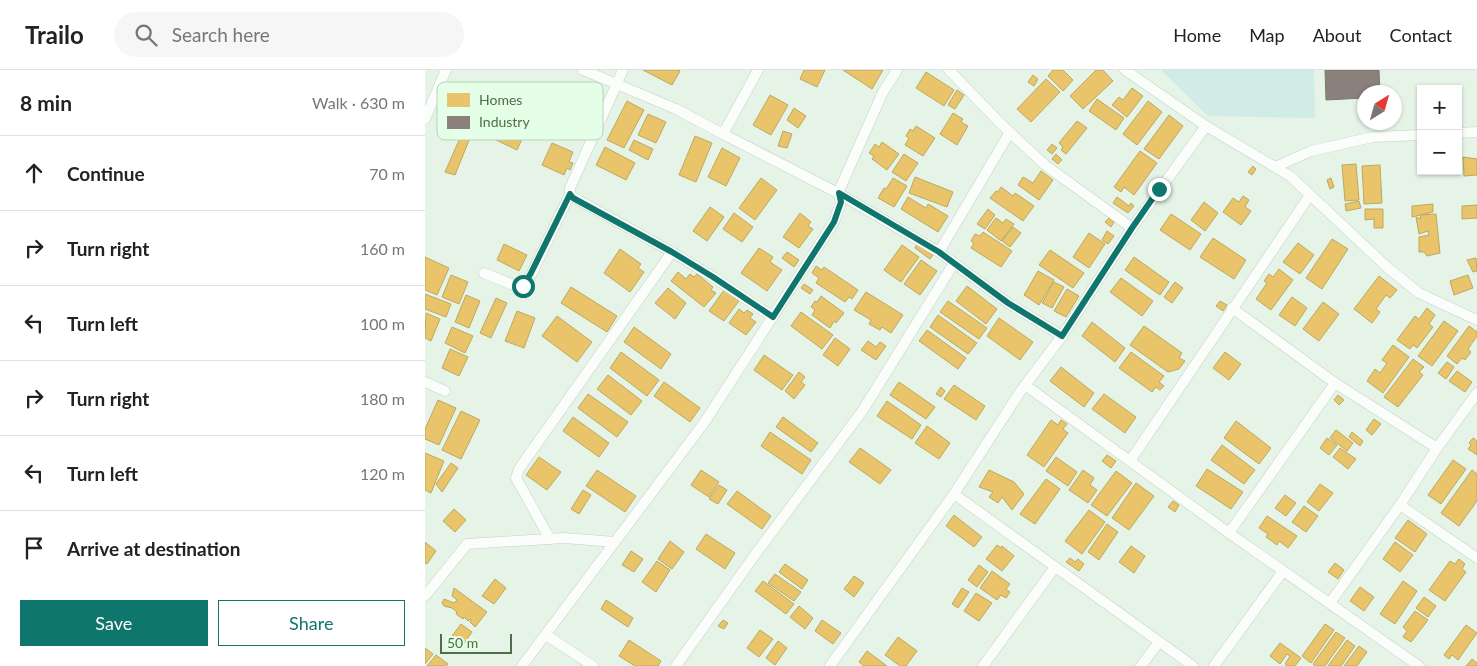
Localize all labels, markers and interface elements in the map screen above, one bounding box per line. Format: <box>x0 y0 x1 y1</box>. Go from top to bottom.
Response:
search box <box>114 12 464 57</box>
text: Trailo <box>25 20 84 49</box>
icon: search <box>132 21 160 49</box>
text: Search here <box>172 23 270 46</box>
text: Home <box>1173 24 1221 46</box>
text: Map <box>1249 24 1285 46</box>
text: About <box>1313 24 1362 46</box>
text: Contact <box>1390 24 1452 46</box>
legend <box>437 82 603 140</box>
north arrow <box>1357 85 1402 130</box>
map controls <box>1417 85 1462 175</box>
button: + <box>1417 85 1462 130</box>
text: 8 min <box>20 90 72 115</box>
text: Homes <box>479 91 522 108</box>
text: Walk · 630 m <box>312 93 405 112</box>
text: Industry <box>479 113 530 130</box>
button: − <box>1417 130 1462 175</box>
icon: ahead <box>20 159 48 187</box>
text: Continue <box>67 162 145 185</box>
text: 70 m <box>369 164 405 183</box>
route end <box>1148 178 1171 201</box>
icon: right <box>20 234 48 262</box>
text: Turn right <box>67 237 149 260</box>
text: 160 m <box>360 239 405 258</box>
route start <box>512 275 535 298</box>
icon: left <box>20 309 48 337</box>
text: Turn left <box>67 312 138 335</box>
text: 100 m <box>360 314 405 333</box>
icon: right <box>20 384 48 412</box>
text: Turn right <box>67 387 149 410</box>
text: 180 m <box>360 389 405 408</box>
icon: left <box>20 459 48 487</box>
text: Turn left <box>67 462 138 485</box>
text: 120 m <box>360 464 405 483</box>
icon: arrive <box>20 534 48 562</box>
text: Arrive at destination <box>67 537 240 560</box>
button: Save <box>20 600 208 646</box>
button: Share <box>218 600 405 646</box>
scale bar <box>440 631 513 654</box>
text: 50 m <box>447 634 478 651</box>

